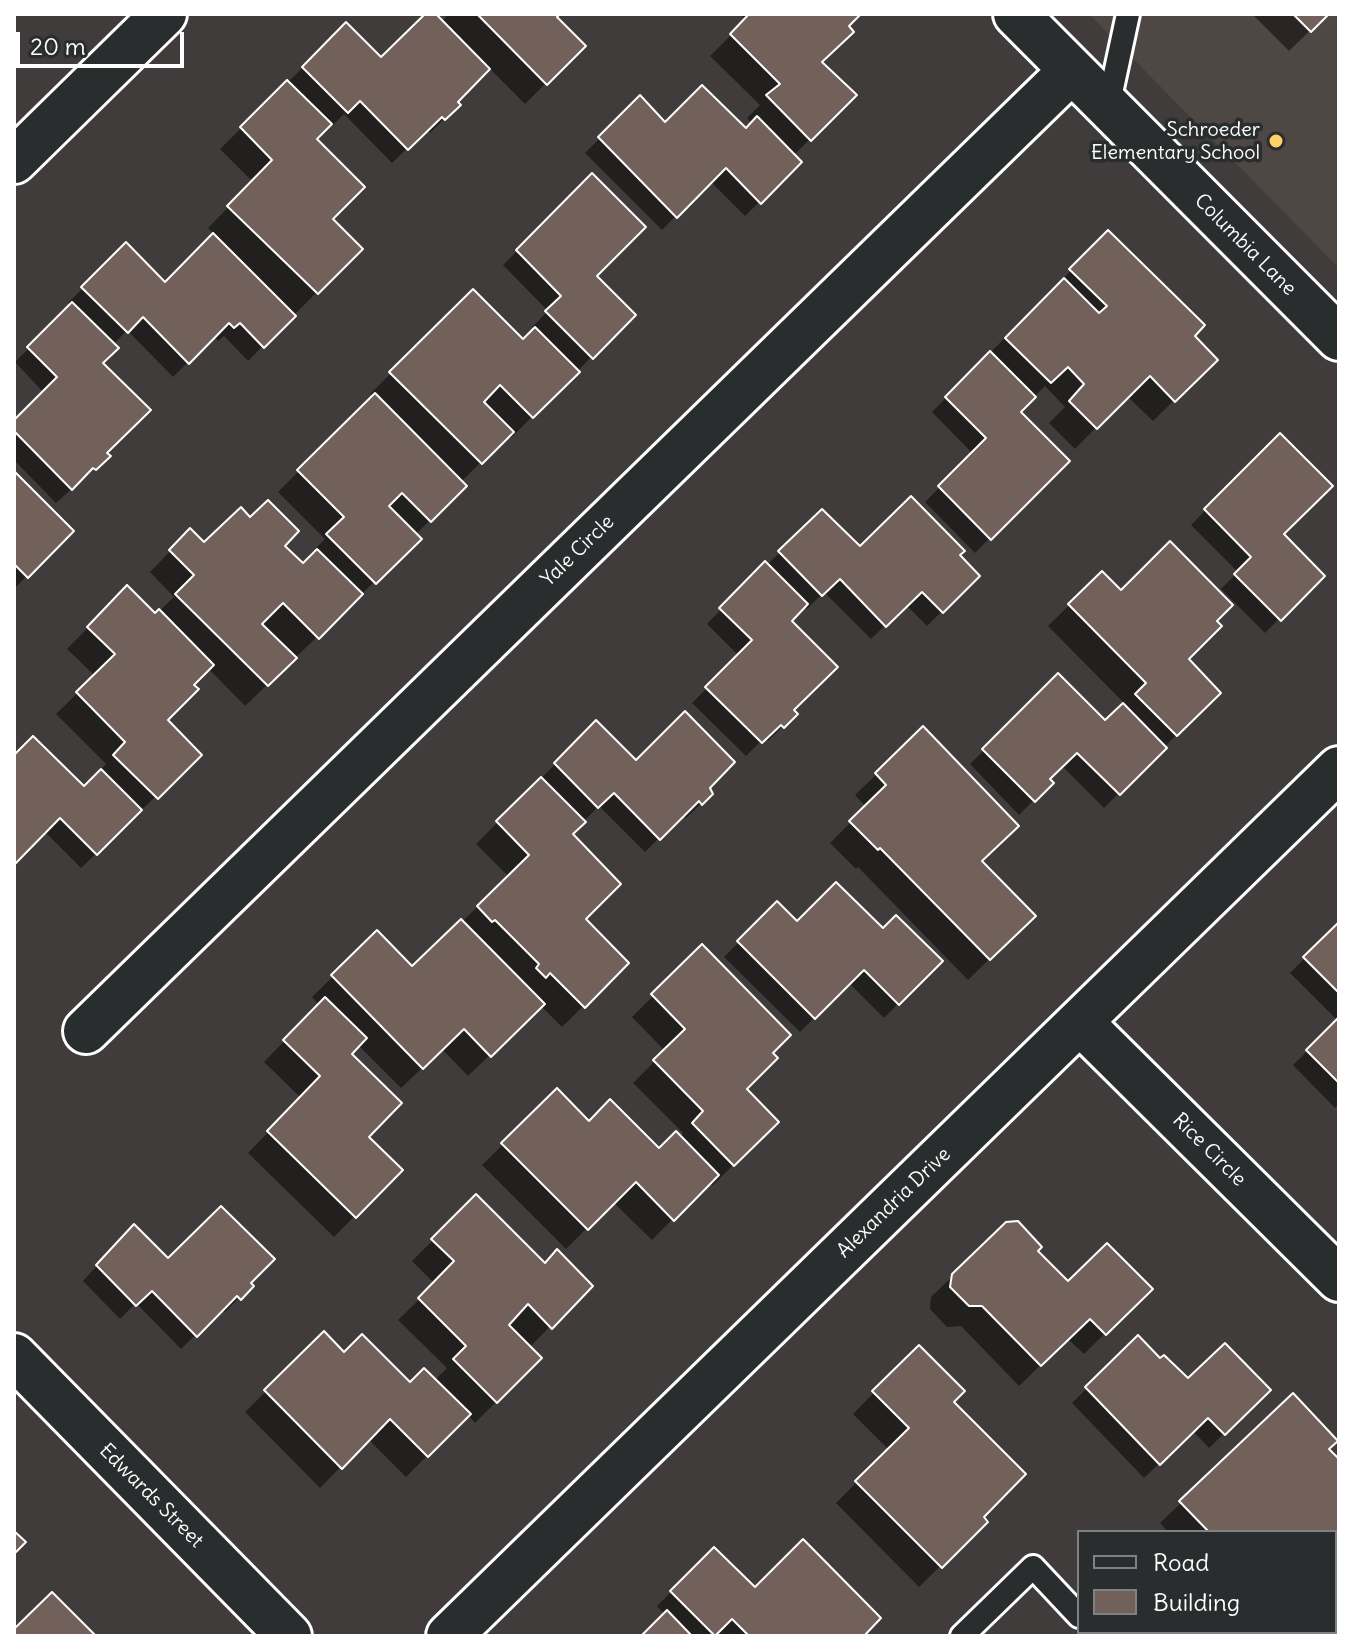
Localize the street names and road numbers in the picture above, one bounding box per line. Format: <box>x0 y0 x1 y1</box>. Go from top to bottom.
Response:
street label: Columbia Lane <box>1189 189 1301 301</box>
street label: Yale Circle <box>537 510 619 592</box>
street label: Rice Circle <box>1167 1108 1251 1192</box>
street label: Alexandria Drive <box>832 1143 956 1263</box>
street label: Edwards Street <box>94 1439 208 1553</box>

